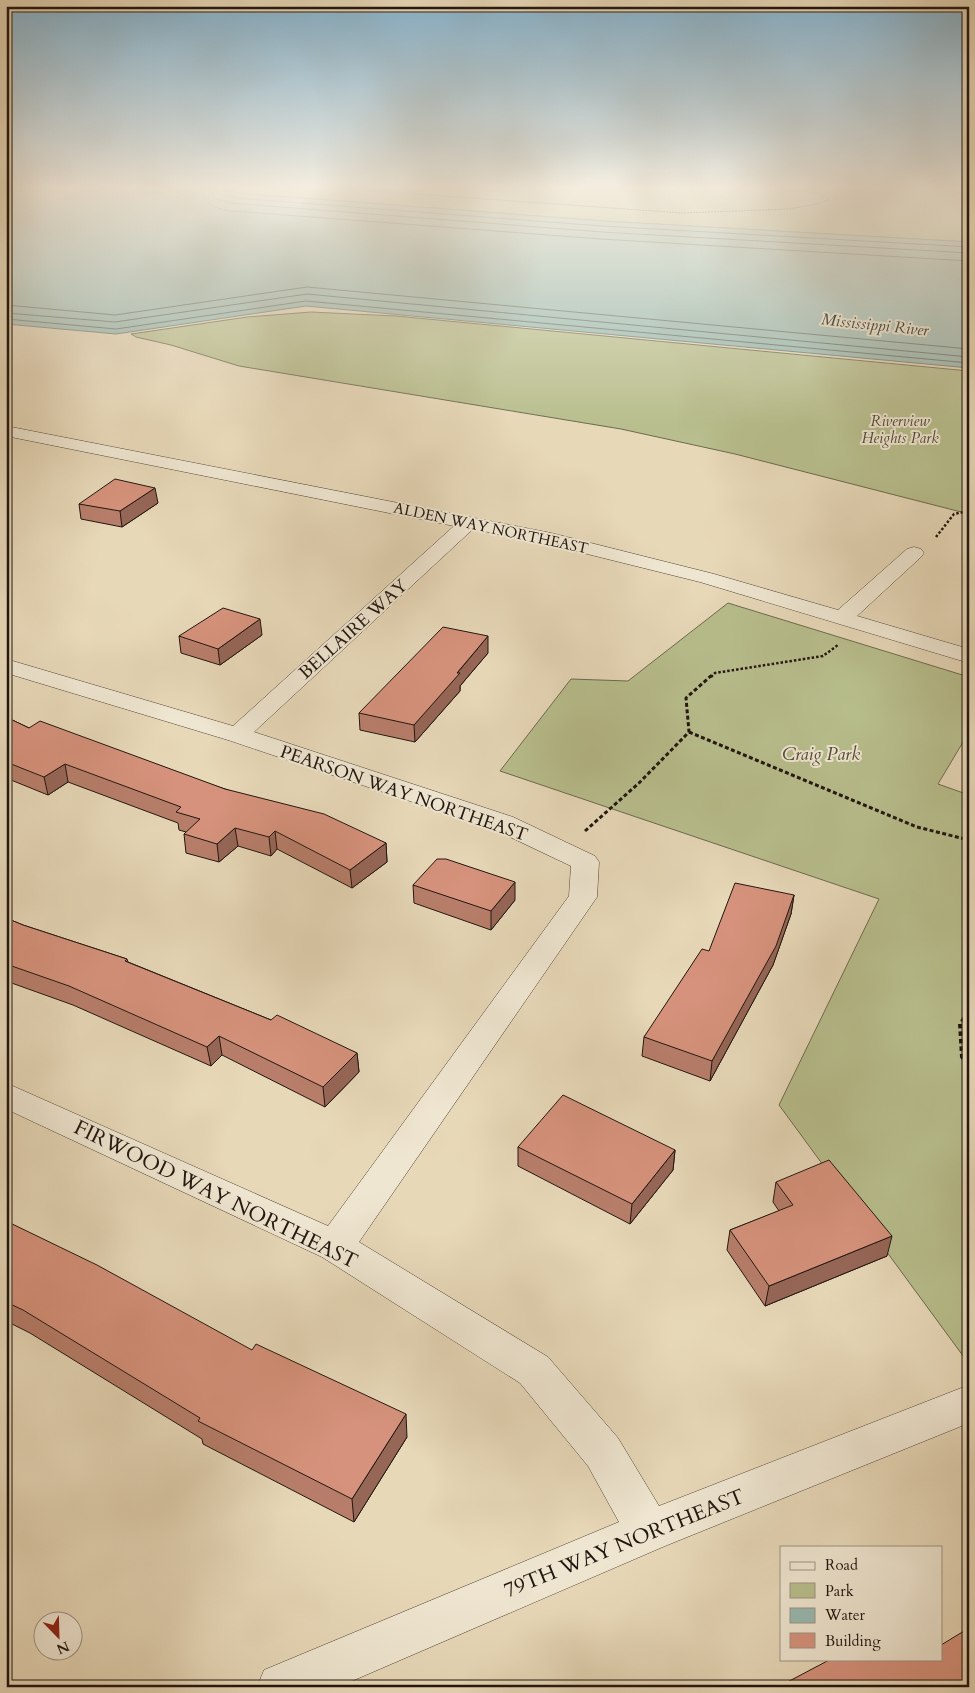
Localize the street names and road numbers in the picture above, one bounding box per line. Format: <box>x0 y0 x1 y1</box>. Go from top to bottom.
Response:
street label: ALDEN WAY NORTHEAST <box>392 498 590 558</box>
street label: BELLAIRE WAY <box>293 573 414 685</box>
street label: PEARSON WAY NORTHEAST <box>277 739 531 848</box>
street label: FIRWOOD WAY NORTHEAST <box>69 1113 363 1276</box>
street label: 79TH WAY NORTHEAST <box>500 1482 749 1605</box>

